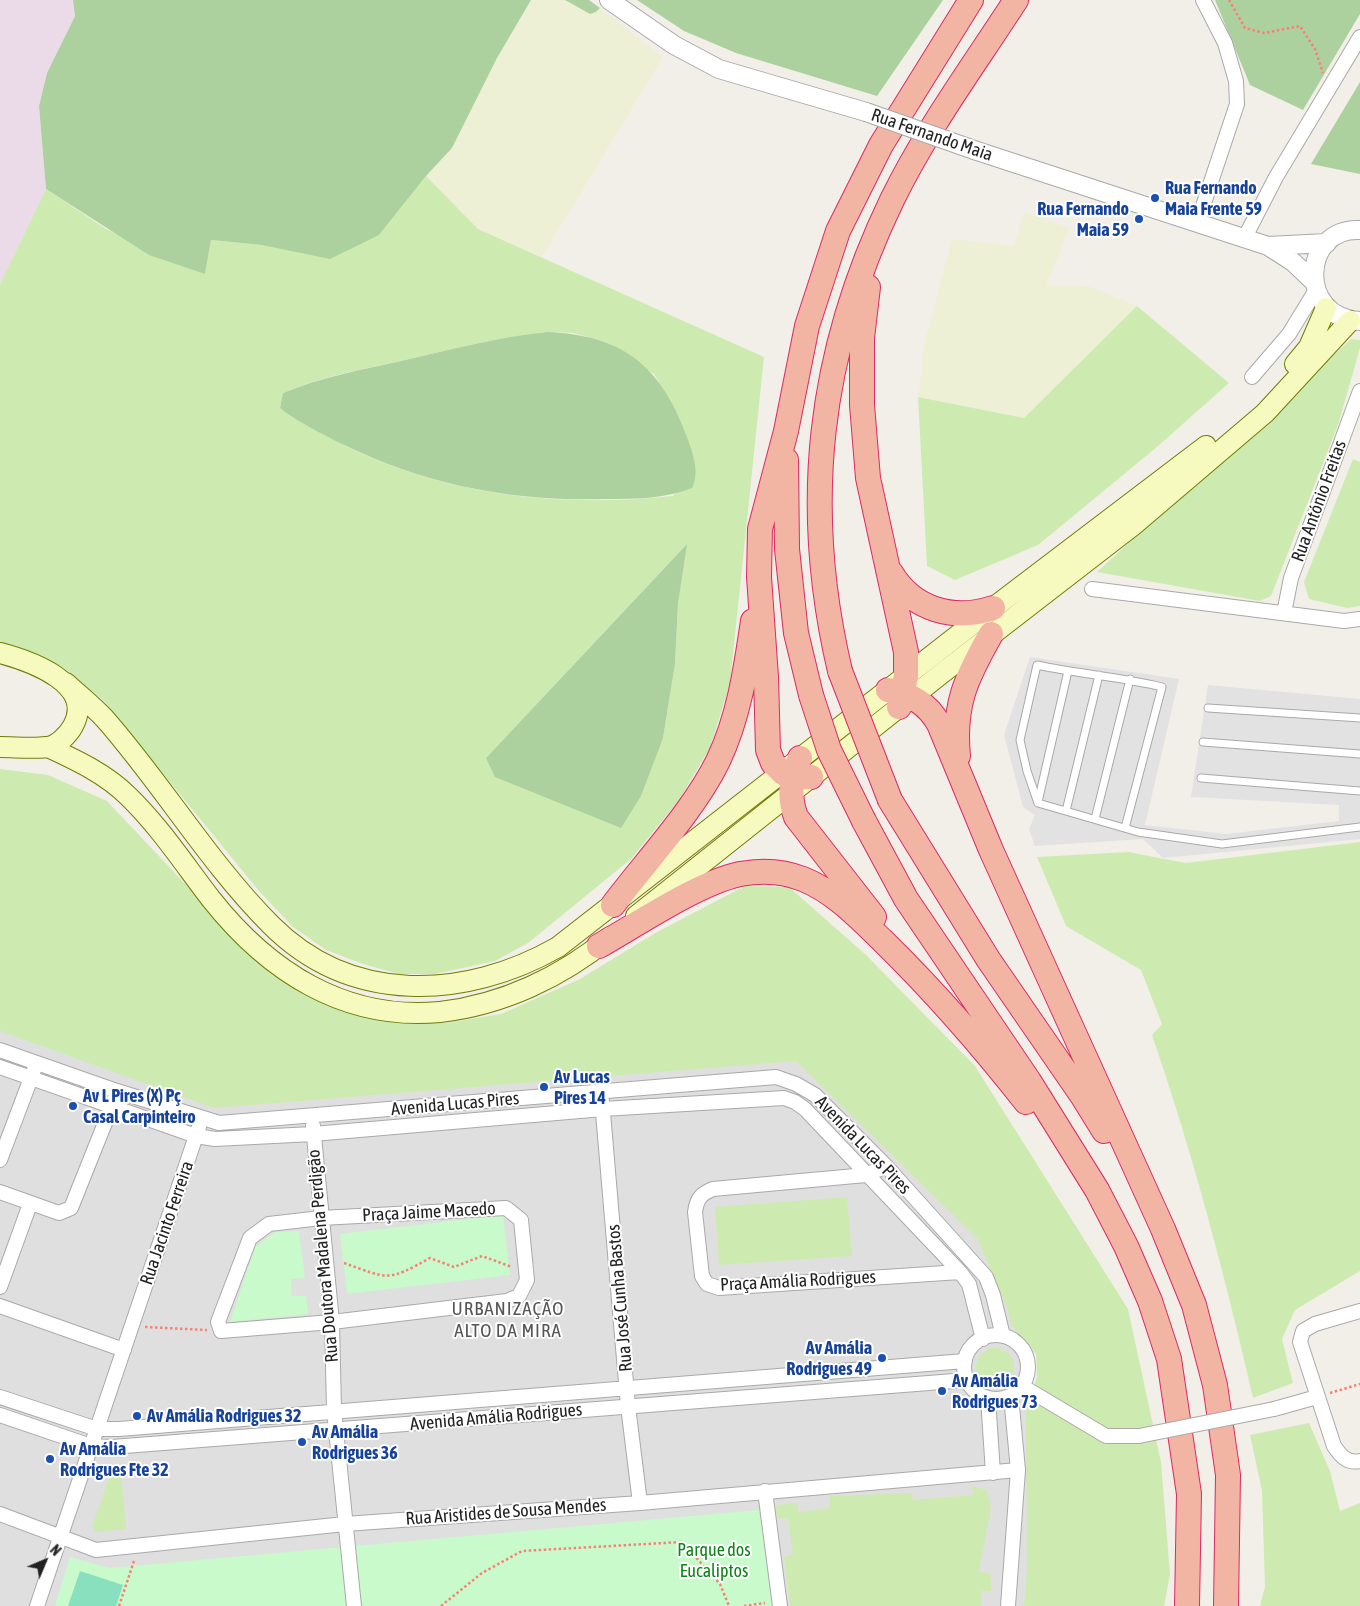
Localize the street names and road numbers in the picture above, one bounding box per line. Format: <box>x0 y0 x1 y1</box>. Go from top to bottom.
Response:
street label: Rua Fernando Maia <box>868 104 996 166</box>
street label: Rua António Freitas <box>1287 437 1351 565</box>
street label: Avenida Lucas Pires <box>390 1088 520 1120</box>
street label: Avenida Lucas Pires <box>811 1091 915 1199</box>
street label: Rua Doutora Madalena Perdigão <box>303 1149 343 1363</box>
street label: Rua Jacinto Ferreira <box>136 1158 198 1288</box>
street label: Praça Jaime Macedo <box>362 1198 496 1226</box>
street label: Rua José Cunha Bastos <box>603 1223 637 1373</box>
street label: Praça Amália Rodrigues <box>720 1266 876 1296</box>
street label: Avenida Amália Rodrigues <box>409 1399 583 1435</box>
street label: Rua Aristides de Sousa Mendes <box>405 1494 607 1530</box>

